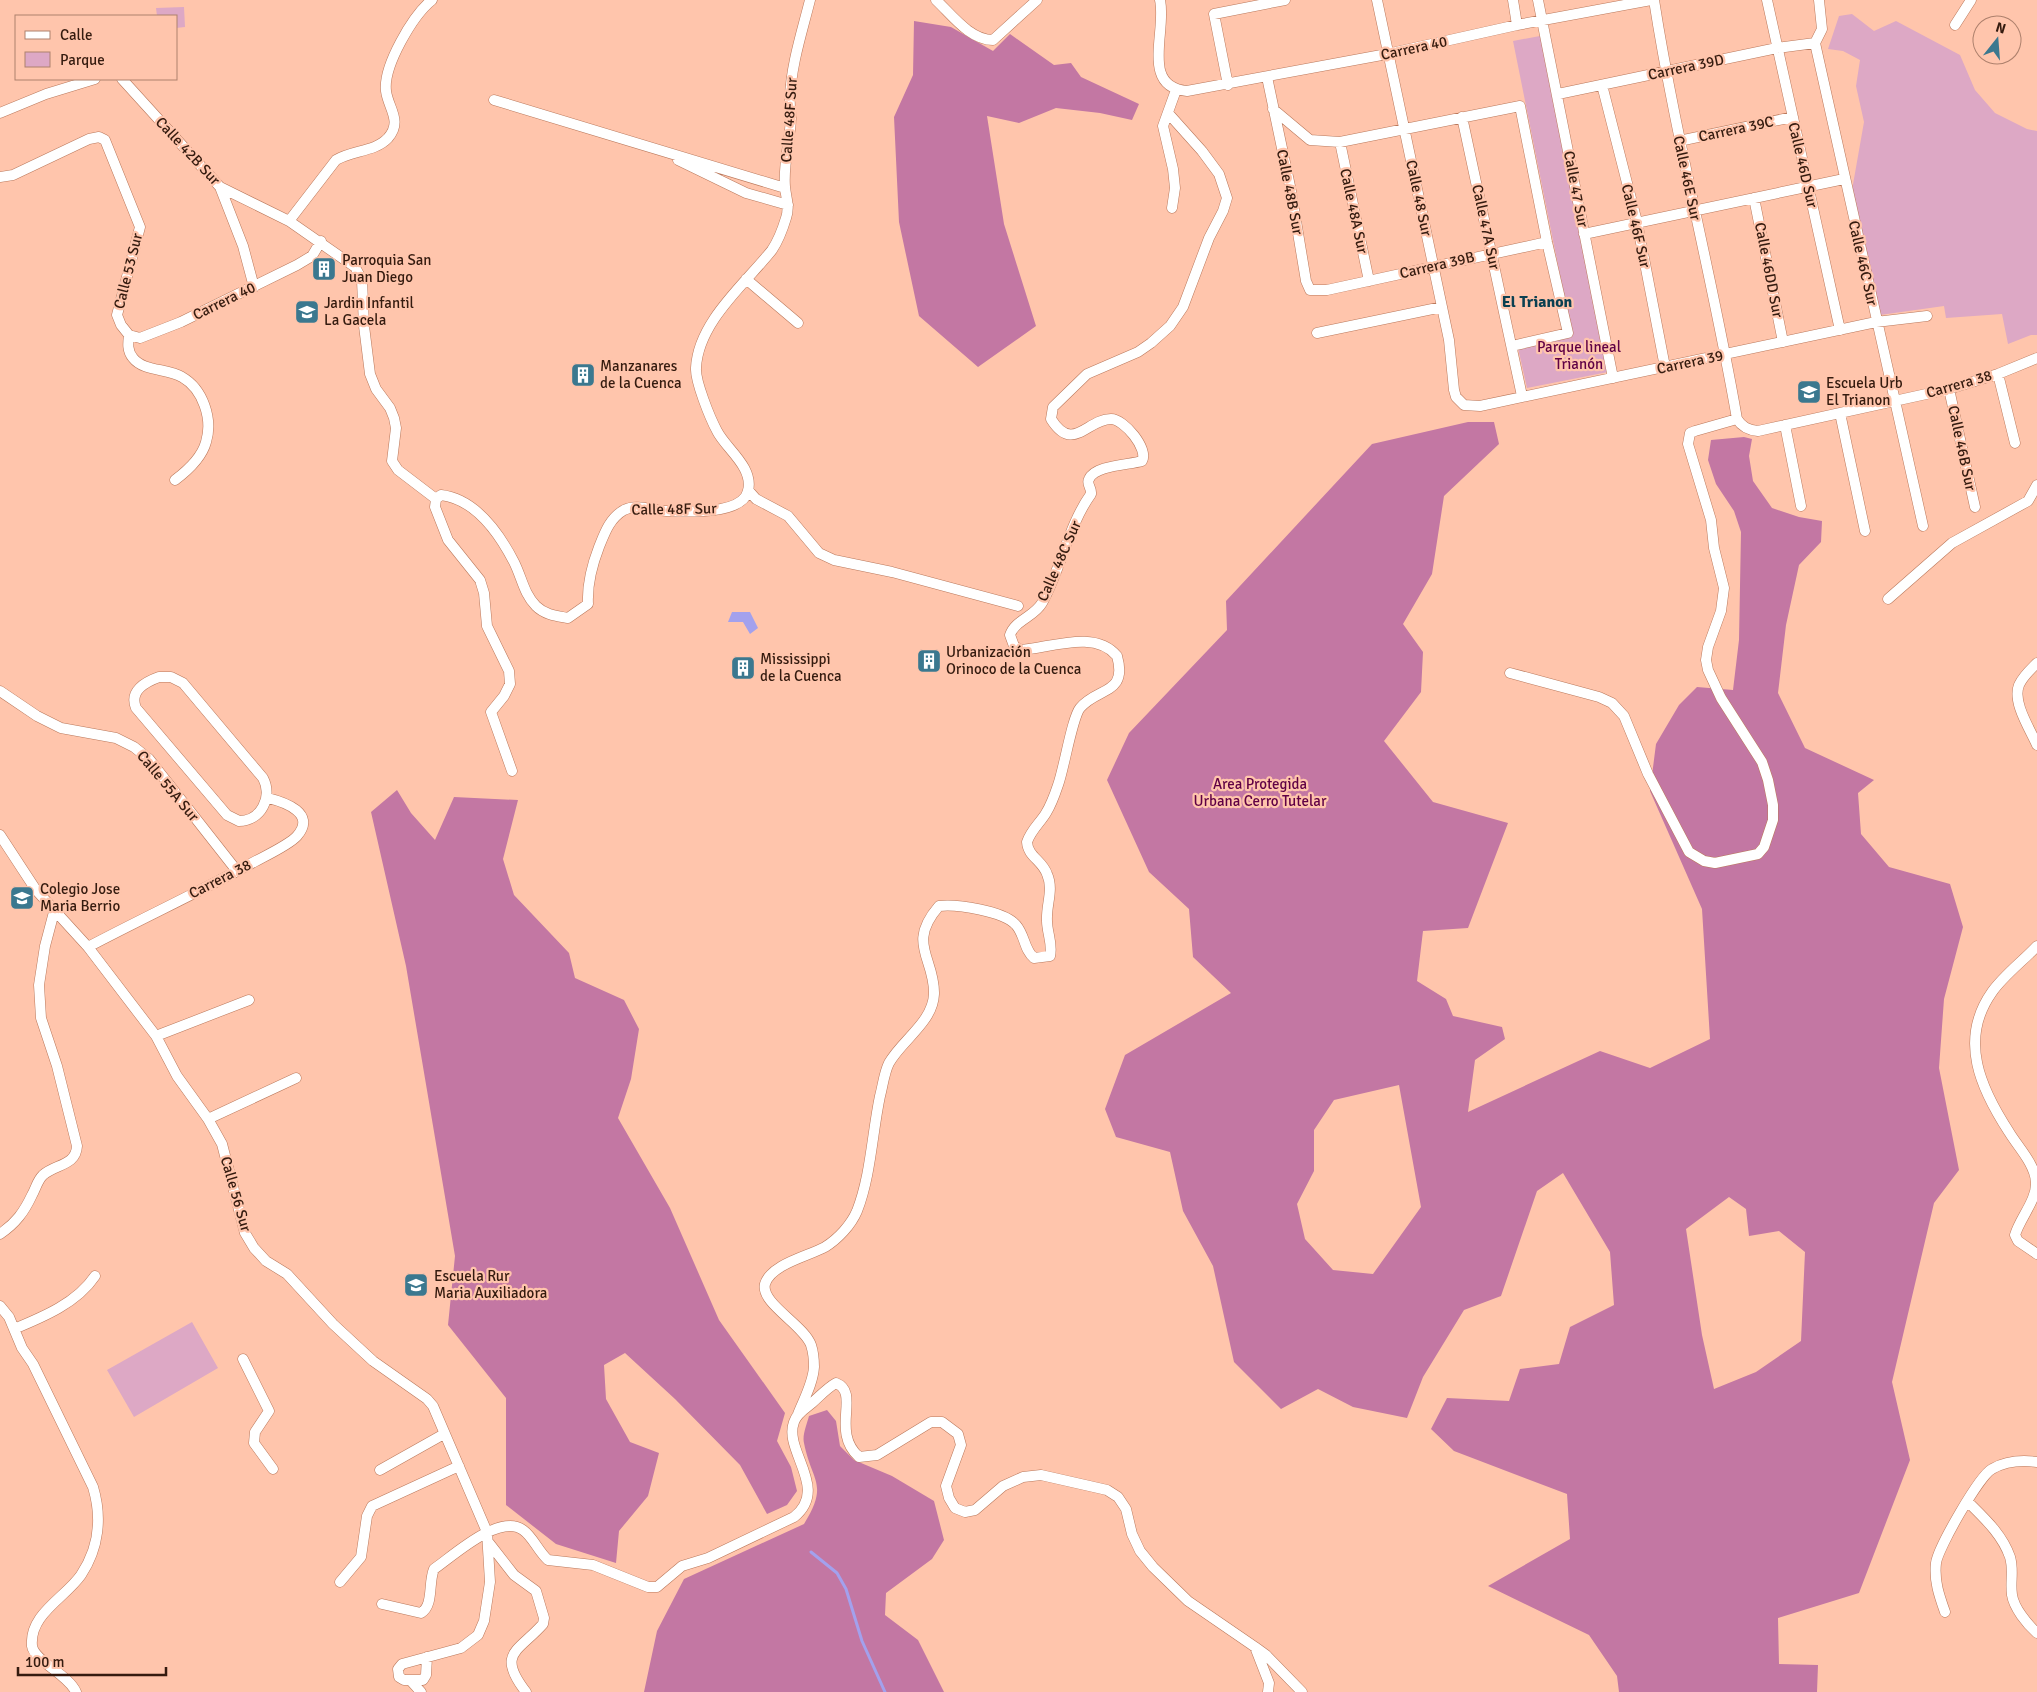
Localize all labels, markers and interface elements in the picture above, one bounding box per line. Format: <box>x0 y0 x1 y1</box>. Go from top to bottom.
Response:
legend <box>15 15 178 80</box>
north arrow <box>1972 15 2022 65</box>
text: N <box>1994 18 2008 38</box>
text: Calle <box>60 26 93 44</box>
street label: Carrera 40 <box>1379 32 1449 64</box>
street label: Carrera 39D <box>1646 50 1726 84</box>
text: Parque <box>60 51 105 69</box>
street label: Calle 48F Sur <box>777 76 801 163</box>
street label: Carrera 39C <box>1697 112 1775 146</box>
street label: Calle 42B Sur <box>152 113 224 189</box>
street label: Calle 46D Sur <box>1784 121 1822 210</box>
street label: Calle 46E Sur <box>1669 134 1705 222</box>
street label: Calle 48B Sur <box>1273 148 1307 237</box>
street label: Calle 47 Sur <box>1560 149 1592 229</box>
street label: Calle 48 Sur <box>1402 158 1436 238</box>
street label: Calle 48A Sur <box>1336 167 1372 256</box>
street label: Calle 46F Sur <box>1618 182 1654 270</box>
street label: Calle 47A Sur <box>1468 183 1504 272</box>
street label: Calle 46C Sur <box>1845 219 1882 308</box>
street label: Calle 46DD Sur <box>1751 221 1787 320</box>
street label: Calle 53 Sur <box>110 231 146 311</box>
street label: Carrera 39B <box>1398 248 1476 282</box>
place label: Parroquia San Juan Diego <box>342 251 432 286</box>
building icon: Parroquia San Juan Diego <box>311 256 337 282</box>
street label: Carrera 40 <box>190 278 258 324</box>
district label: El Trianon <box>1502 292 1573 312</box>
place label: Jardin Infantil La Gacela <box>324 294 414 329</box>
school or university icon: Jardin Infantil La Gacela <box>294 299 320 325</box>
park label: Parque lineal Trianón <box>1537 338 1621 373</box>
street label: Carrera 39 <box>1655 346 1725 378</box>
place label: Manzanares de la Cuenca <box>600 357 682 392</box>
building icon: Manzanares de la Cuenca <box>570 362 596 388</box>
street label: Carrera 38 <box>1924 366 1994 402</box>
place label: Escuela Urb El Trianon <box>1826 374 1903 409</box>
school or university icon: Escuela Urb El Trianon <box>1796 379 1822 405</box>
street label: Calle 46B Sur <box>1944 404 1980 493</box>
street label: Calle 48F Sur <box>631 499 717 519</box>
street label: Calle 48C Sur <box>1033 517 1085 604</box>
place label: Urbanización Orinoco de la Cuenca <box>946 643 1081 678</box>
building icon: Urbanización Orinoco de la Cuenca <box>916 648 942 674</box>
place label: Mississippi de la Cuenca <box>760 650 842 685</box>
building icon: Mississippi de la Cuenca <box>730 655 756 681</box>
street label: Calle 55A Sur <box>133 747 203 825</box>
park label: Area Protegida Urbana Cerro Tutelar <box>1194 775 1327 810</box>
street label: Carrera 38 <box>186 856 254 902</box>
place label: Colegio Jose Maria Berrio <box>40 880 120 915</box>
school or university icon: Colegio Jose Maria Berrio <box>9 885 35 911</box>
street label: Calle 56 Sur <box>217 1154 255 1234</box>
place label: Escuela Rur Maria Auxiliadora <box>434 1267 547 1302</box>
school or university icon: Escuela Rur Maria Auxiliadora <box>403 1272 429 1298</box>
scale bar <box>18 1644 165 1676</box>
text: 100 m <box>25 1653 65 1671</box>

